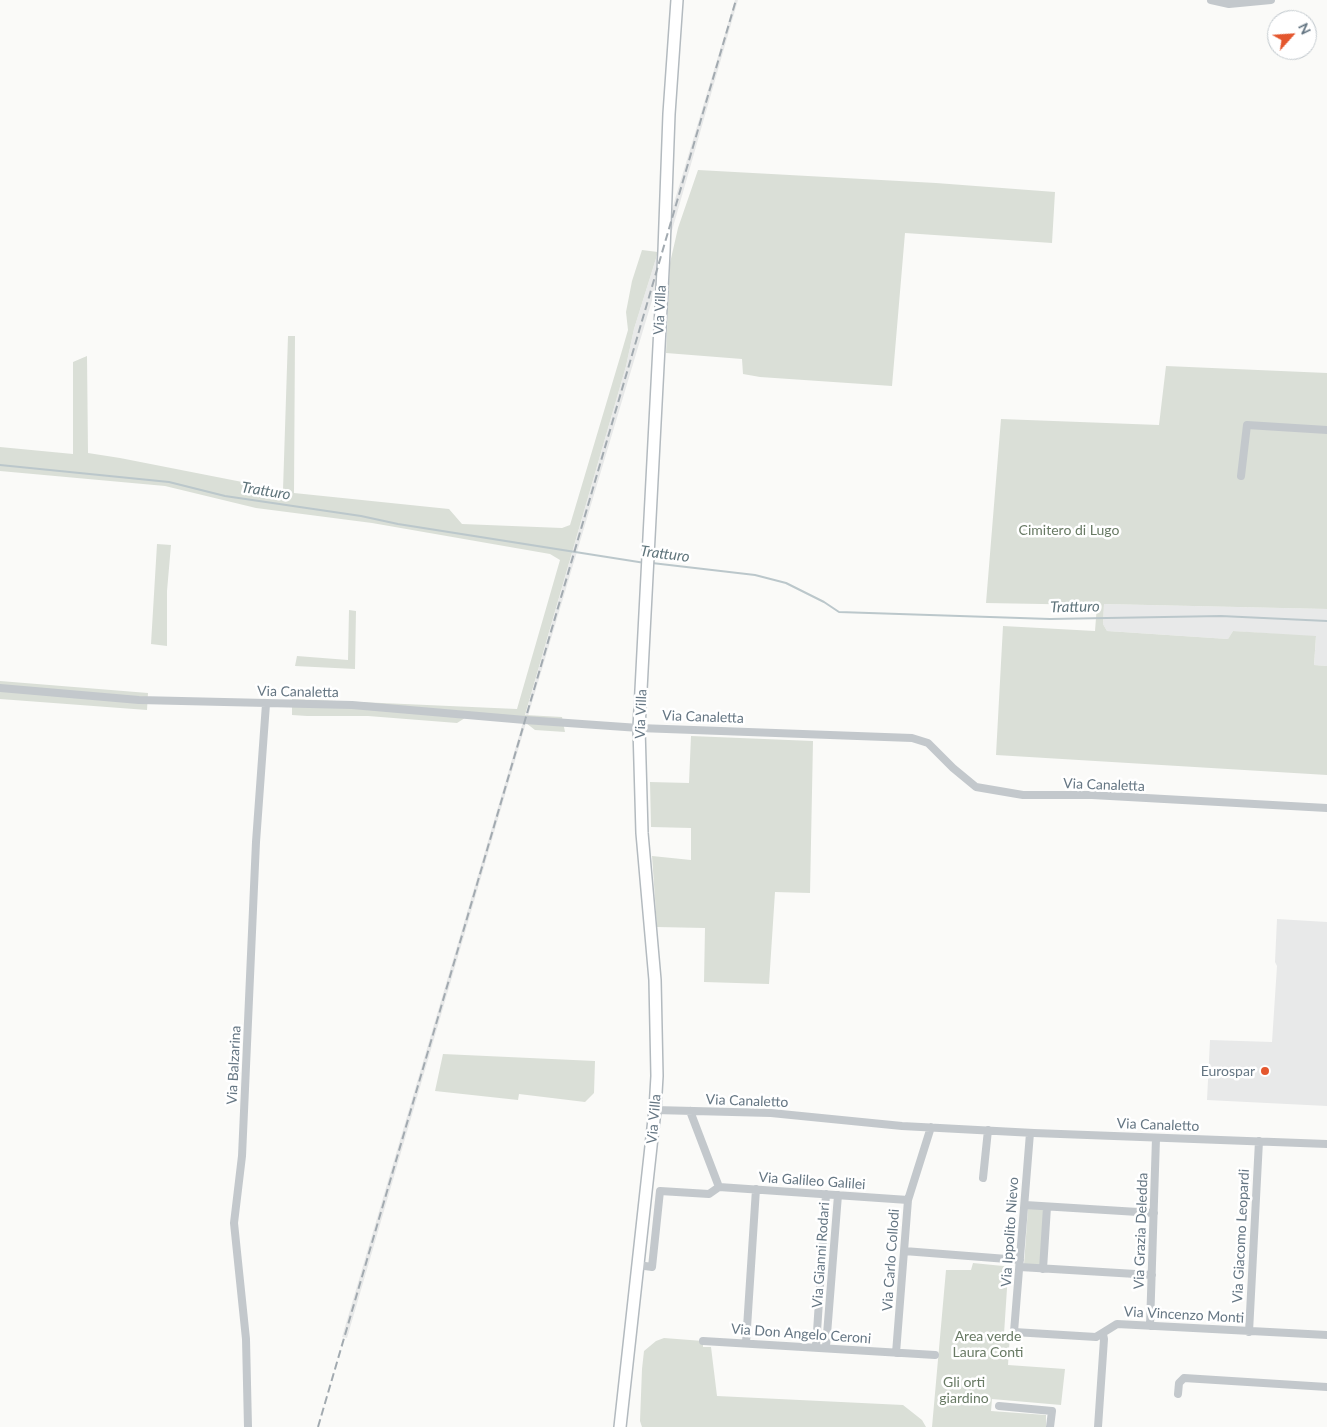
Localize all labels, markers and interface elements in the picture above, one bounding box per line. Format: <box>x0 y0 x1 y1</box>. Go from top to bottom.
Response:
north arrow <box>1267 10 1317 60</box>
text: N <box>1295 20 1315 37</box>
street label: Via Villa <box>650 285 670 335</box>
water label: Tratturo <box>240 478 292 504</box>
park label: Cimitero di Lugo <box>1019 522 1119 538</box>
water label: Tratturo <box>639 542 691 566</box>
water label: Tratturo <box>1050 598 1100 616</box>
street label: Via Canaletta <box>257 683 339 701</box>
street label: Via Villa <box>632 689 650 739</box>
street label: Via Canaletta <box>662 707 744 727</box>
street label: Via Canaletta <box>1063 775 1145 795</box>
street label: Via Balzarina <box>224 1025 244 1105</box>
place label: Eurospar <box>1201 1063 1255 1079</box>
marker: Eurospar <box>1259 1065 1271 1077</box>
street label: Via Canaletto <box>705 1091 789 1111</box>
street label: Via Villa <box>643 1093 665 1145</box>
street label: Via Canaletto <box>1116 1115 1200 1135</box>
street label: Via Galileo Galilei <box>758 1169 866 1193</box>
street label: Via Giacomo Leopardi <box>1229 1169 1253 1303</box>
street label: Via Grazia Deledda <box>1131 1172 1151 1290</box>
street label: Via Ippolito Nievo <box>998 1176 1022 1288</box>
street label: Via Gianni Rodari <box>809 1202 833 1308</box>
street label: Via Carlo Collodi <box>879 1208 903 1312</box>
street label: Via Vincenzo Monti <box>1123 1303 1245 1327</box>
street label: Via Don Angelo Ceroni <box>730 1321 872 1347</box>
park label: Area verde Laura Conti <box>953 1328 1023 1360</box>
park label: Gli orti giardino <box>939 1374 989 1406</box>

